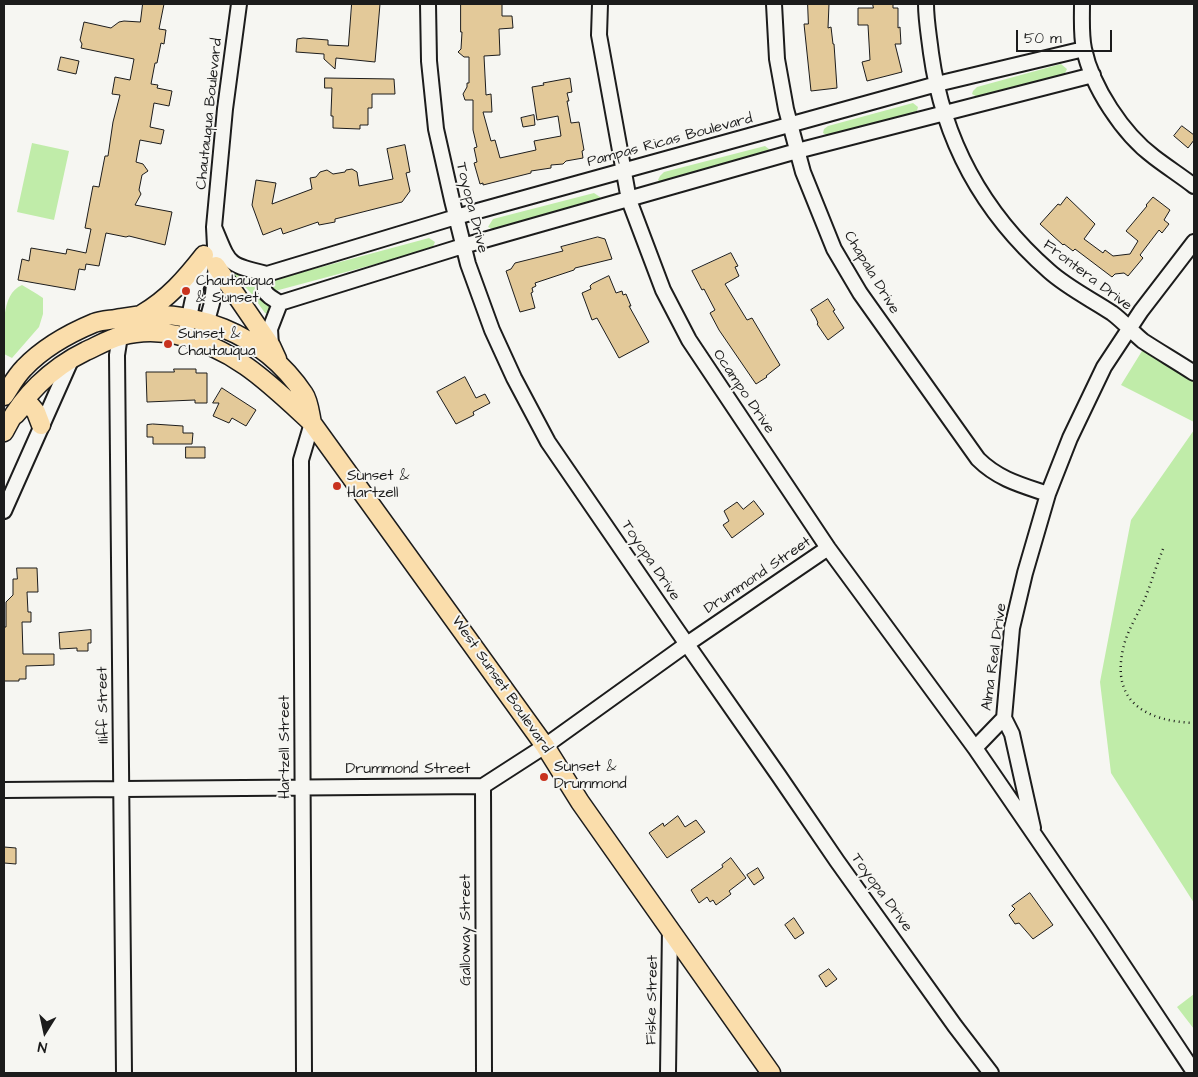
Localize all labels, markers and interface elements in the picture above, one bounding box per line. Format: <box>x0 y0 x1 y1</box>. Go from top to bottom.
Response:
scale bar <box>1018 20 1114 52</box>
text: 50 m <box>1024 28 1062 49</box>
street label: Chautauqua Boulevard <box>193 37 227 191</box>
street label: Pampas Ricas Boulevard <box>585 110 755 172</box>
street label: Toyopa Drive <box>451 161 491 255</box>
street label: Chapala Drive <box>839 228 903 318</box>
street label: Frontera Drive <box>1039 237 1135 315</box>
place label: Chautauqua & Sunset <box>196 273 274 308</box>
marker: Chautauqua & Sunset <box>180 285 192 297</box>
place label: Sunset & Chautauqua <box>178 326 256 361</box>
marker: Sunset & Chautauqua <box>162 338 174 350</box>
street label: Ocampo Drive <box>708 346 778 438</box>
place label: Sunset & Hartzell <box>347 468 410 503</box>
marker: Sunset & Hartzell <box>331 480 343 492</box>
street label: Toyopa Drive <box>617 518 683 604</box>
street label: Drummond Street <box>701 534 815 618</box>
street label: Alma Real Drive <box>979 602 1011 712</box>
street label: West Sunset Boulevard <box>447 613 555 757</box>
street label: Iliff Street <box>94 666 114 744</box>
street label: Hartzell Street <box>277 695 295 799</box>
place label: Sunset & Drummond <box>554 759 627 794</box>
street label: Drummond Street <box>346 761 470 779</box>
marker: Sunset & Drummond <box>538 771 550 783</box>
street label: Toyopa Drive <box>847 850 915 936</box>
street label: Galloway Street <box>458 874 476 986</box>
street label: Fiske Street <box>643 955 663 1045</box>
north arrow <box>20 1007 70 1057</box>
text: N <box>36 1036 48 1057</box>

